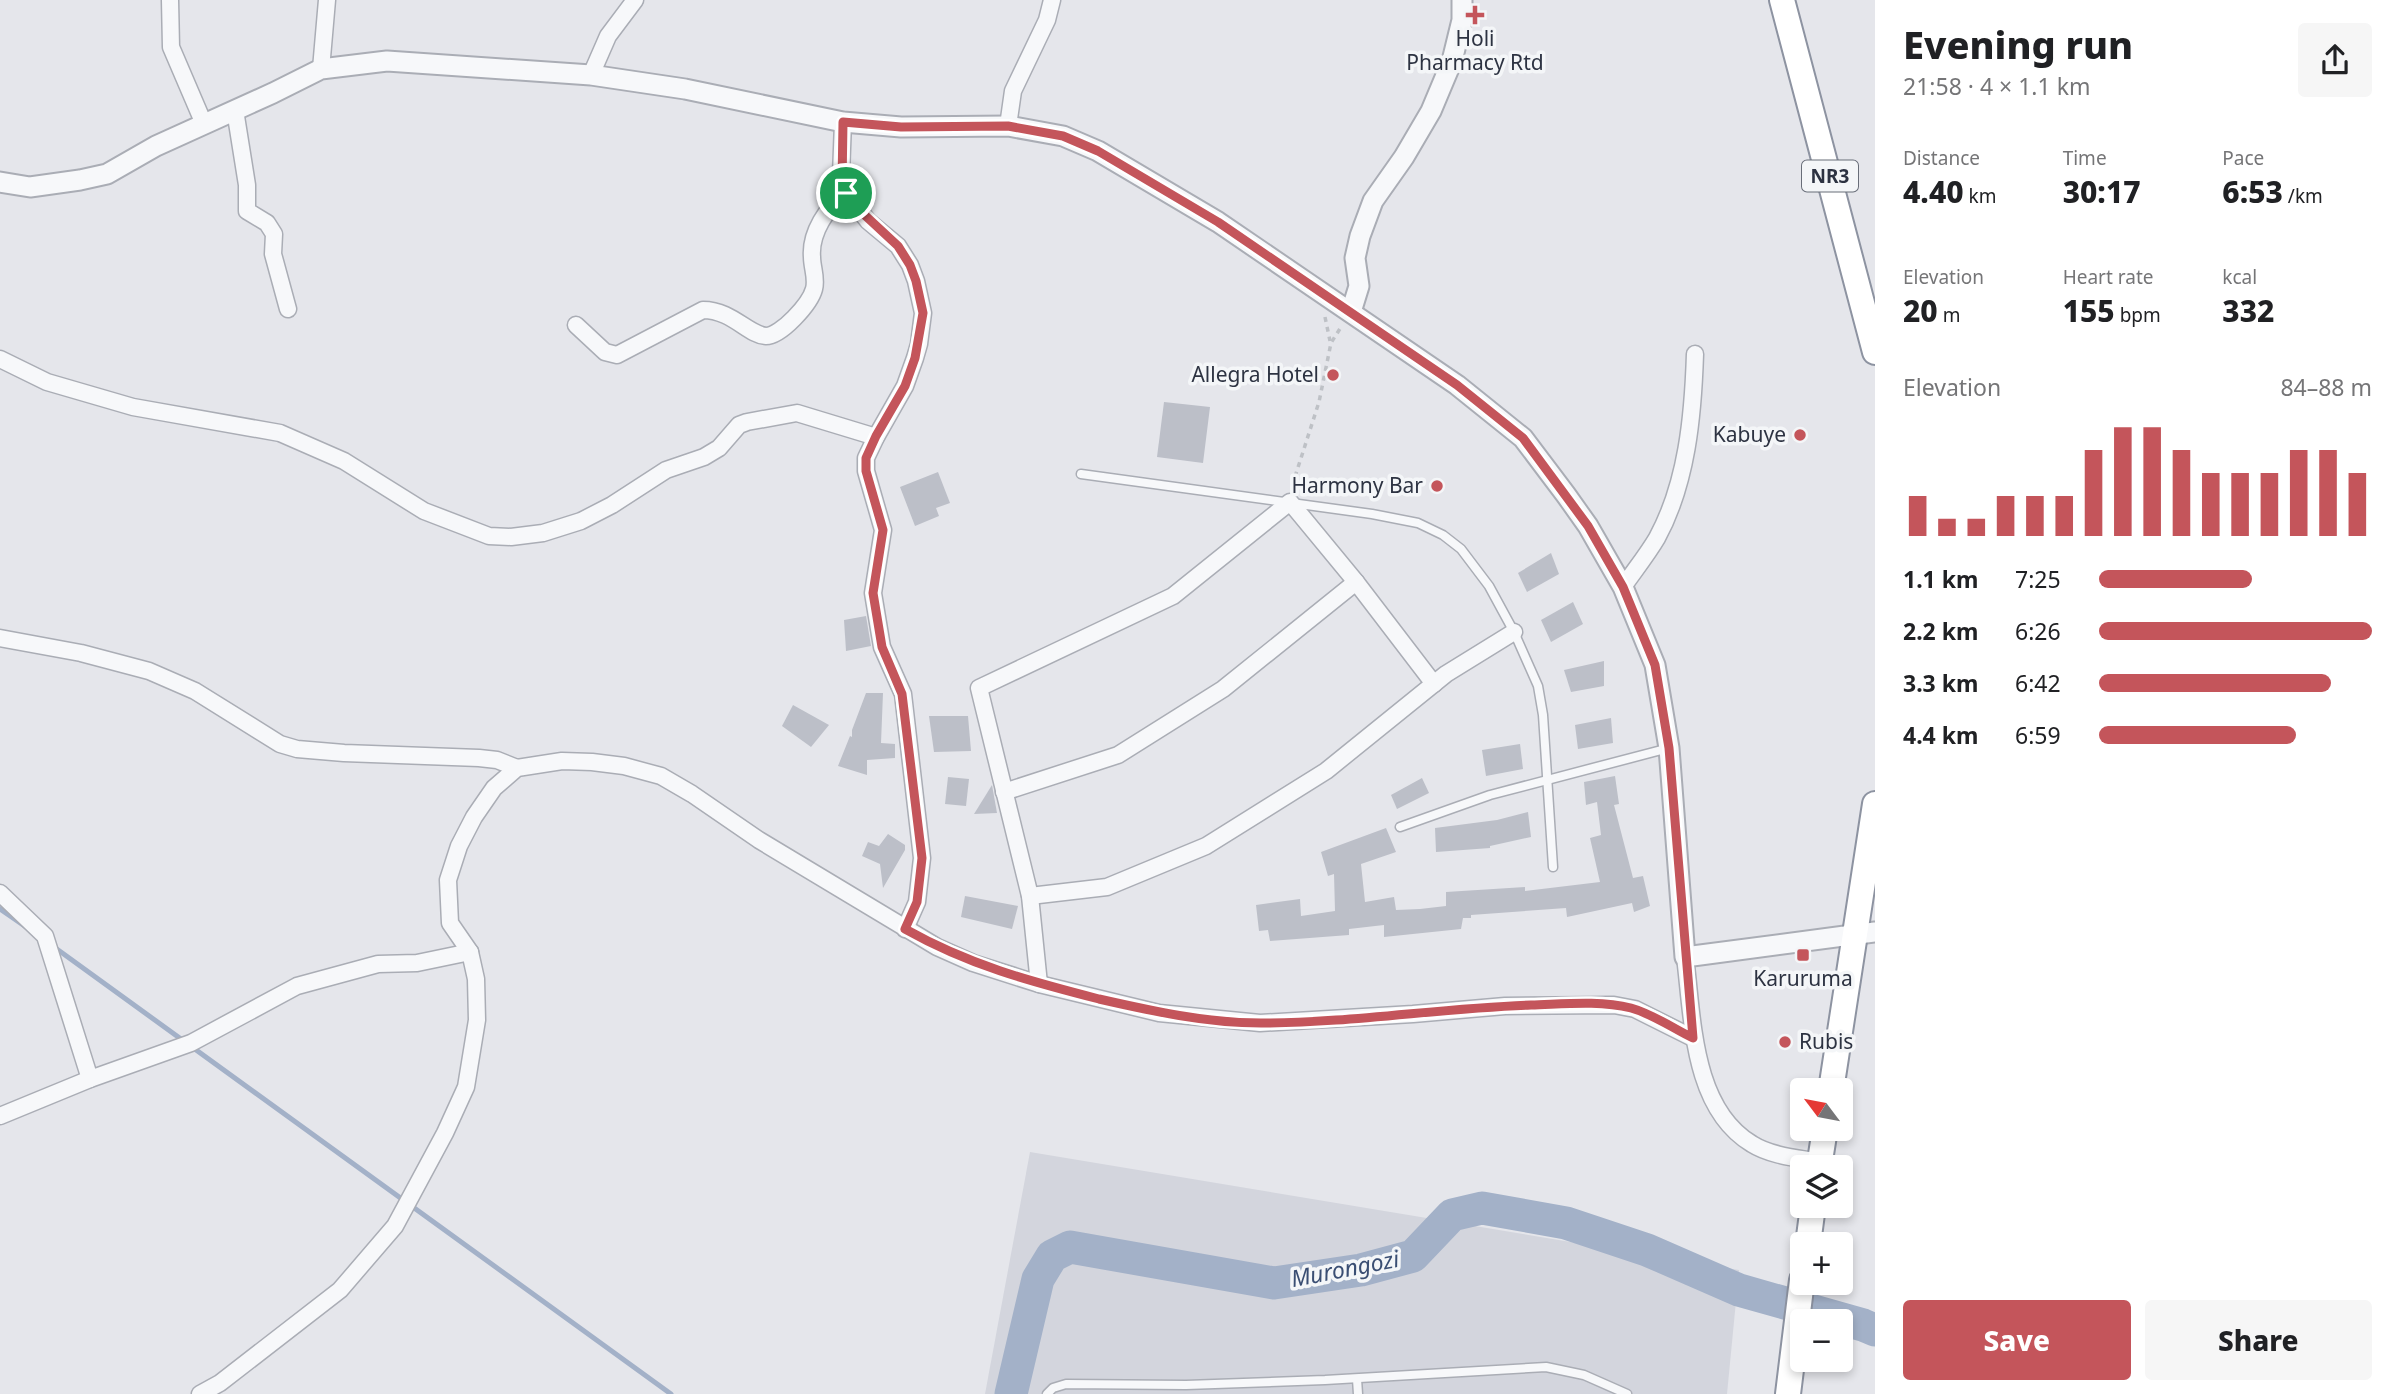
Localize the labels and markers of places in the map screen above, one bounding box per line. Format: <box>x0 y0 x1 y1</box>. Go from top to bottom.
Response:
marker: Holi Pharmacy Rtd <box>1467 7 1483 23</box>
place label: Holi Pharmacy Rtd <box>1406 24 1544 76</box>
pin <box>816 163 876 223</box>
place label: Allegra Hotel <box>1191 360 1319 388</box>
marker: Allegra Hotel <box>1325 367 1341 383</box>
place label: Kabuye <box>1713 420 1786 448</box>
marker: Kabuye <box>1792 427 1808 443</box>
place label: Harmony Bar <box>1291 471 1423 499</box>
marker: Harmony Bar <box>1429 478 1445 494</box>
marker: Karuruma <box>1795 947 1811 963</box>
place label: Karuruma <box>1753 964 1853 992</box>
place label: Rubis <box>1799 1027 1853 1055</box>
marker: Rubis <box>1777 1034 1793 1050</box>

